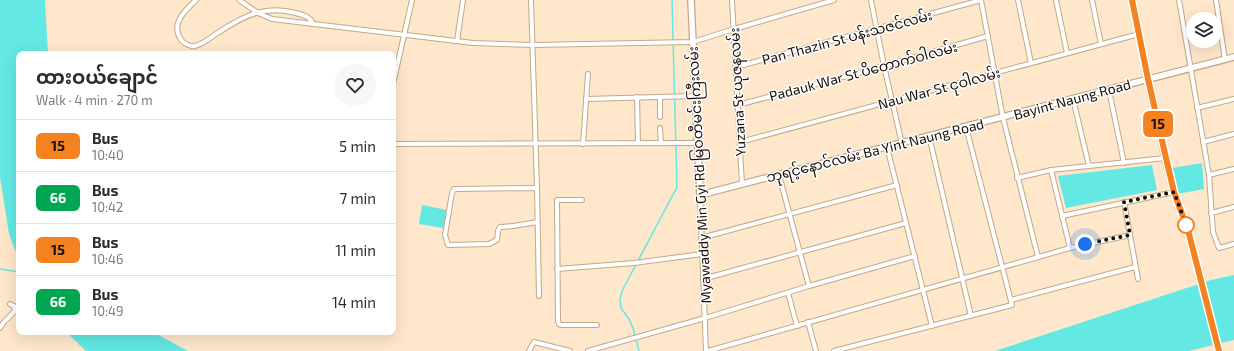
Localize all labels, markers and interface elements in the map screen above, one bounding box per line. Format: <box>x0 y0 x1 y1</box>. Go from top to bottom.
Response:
street label: Pan Thazin St ပန်းသဇင်လမ်း <box>760 5 935 72</box>
map controls <box>1186 12 1222 48</box>
button: layers <box>1186 12 1222 48</box>
street label: Yuzana St ယုဇနလမ်း <box>724 27 753 157</box>
street label: Padauk War St ပိတောက်ဝါလမ်း <box>767 37 959 104</box>
street label: Myawaddy Min Gyi Rd မြဝတီမင်းကြီးလမ်း <box>683 46 718 304</box>
street label: Nau War St ငုဝါလမ်း <box>876 62 1003 116</box>
button: heart <box>334 64 376 106</box>
text: ထားဝယ်ချောင် <box>36 65 158 88</box>
street label: Bayint Naung Road <box>1012 75 1132 123</box>
text: Walk · 4 min · 270 m <box>36 92 153 108</box>
line badge: 15 <box>1140 111 1176 137</box>
street label: ဘုရင့်နောင်လမ်း Ba Yint Naung Road <box>764 114 987 189</box>
text: 15 <box>1151 115 1165 132</box>
text: Bus <box>92 129 118 147</box>
text: 15 <box>51 137 65 154</box>
text: 5 min <box>339 137 376 155</box>
text: 10:40 <box>92 147 124 163</box>
text: Bus <box>92 181 118 199</box>
text: 66 <box>50 189 66 206</box>
text: 7 min <box>339 189 376 207</box>
text: 10:42 <box>92 199 123 215</box>
unlabelled marker <box>1177 216 1195 234</box>
text: Bus <box>92 233 118 251</box>
your location <box>1075 234 1095 254</box>
text: 15 <box>51 241 65 258</box>
text: 11 min <box>335 241 376 259</box>
text: 10:46 <box>92 251 124 267</box>
text: Bus <box>92 285 118 303</box>
text: 66 <box>50 293 66 310</box>
text: 14 min <box>332 293 376 311</box>
text: 10:49 <box>92 303 124 319</box>

